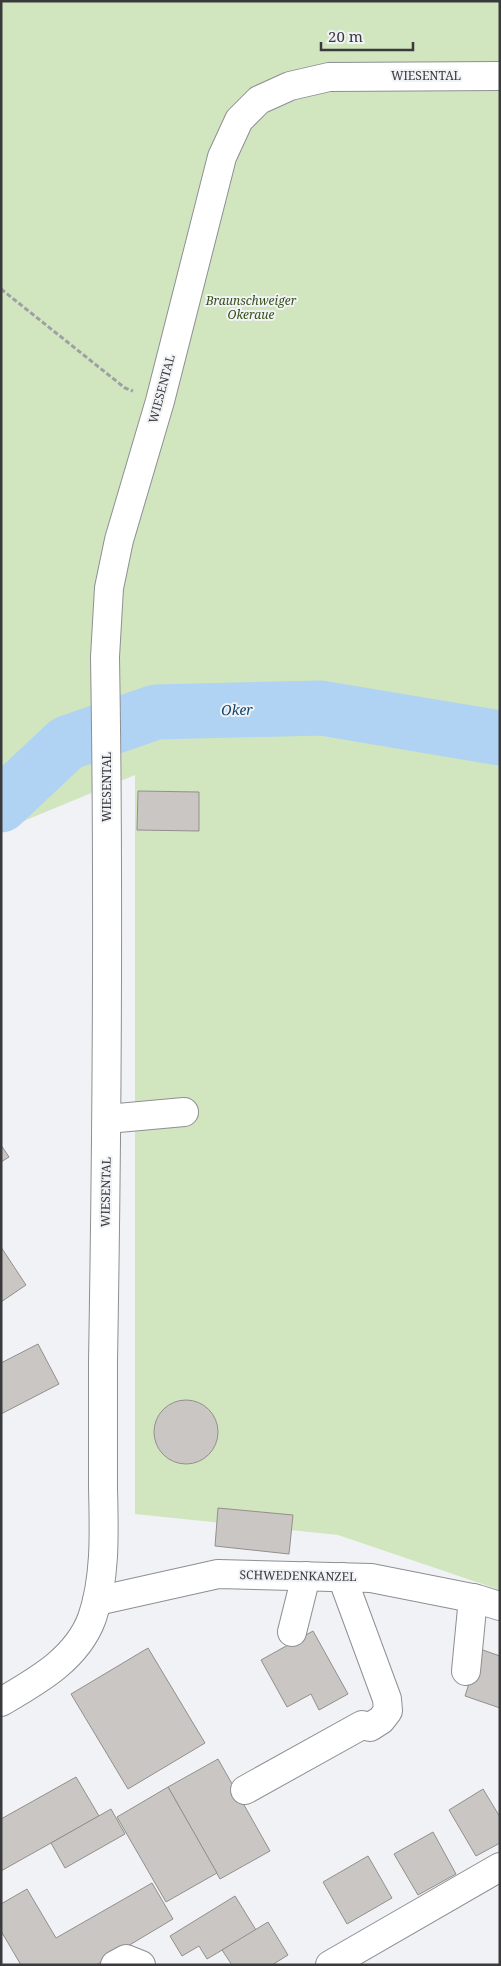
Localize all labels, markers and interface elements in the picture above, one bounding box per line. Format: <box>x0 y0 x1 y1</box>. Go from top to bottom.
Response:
scale bar <box>321 20 414 52</box>
text: 20 m <box>328 26 363 46</box>
street label: WIESENTAL <box>391 67 461 84</box>
park label: Braunschweiger Okeraue <box>205 292 297 323</box>
street label: WIESENTAL <box>144 353 179 425</box>
water label: Oker <box>221 700 253 719</box>
street label: WIESENTAL <box>98 752 115 822</box>
street label: WIESENTAL <box>96 1157 115 1227</box>
street label: SCHWEDENKANZEL <box>239 1566 357 1585</box>

